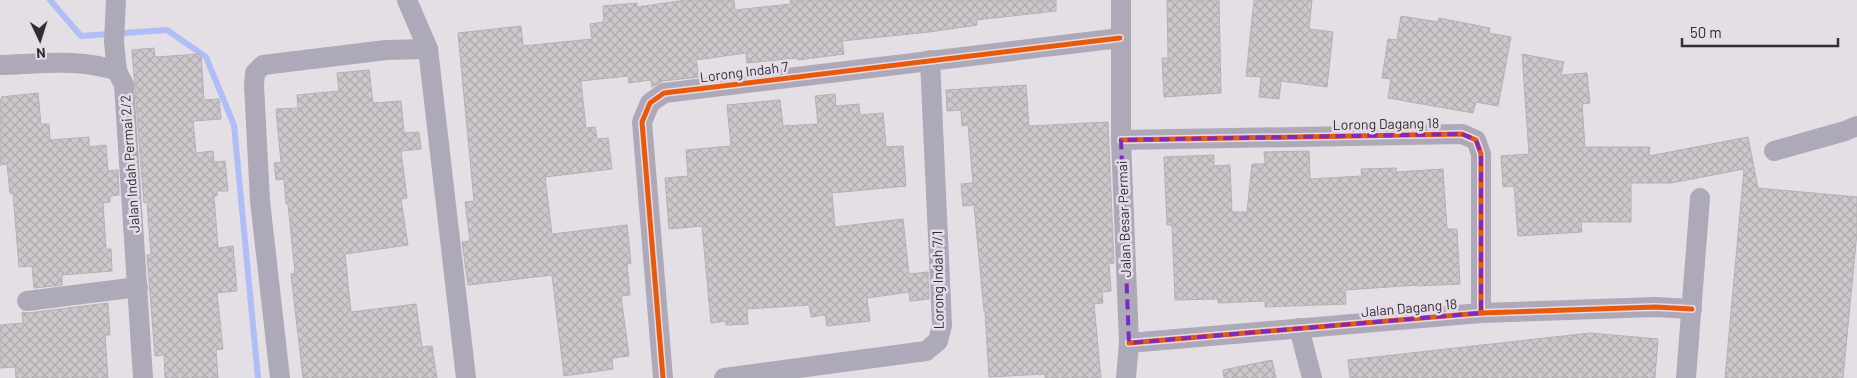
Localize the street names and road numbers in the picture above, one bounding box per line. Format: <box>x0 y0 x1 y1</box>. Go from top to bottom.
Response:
street label: Lorong Indah 7 <box>699 58 789 85</box>
street label: Jalan Indah Permai 2/2 <box>116 94 143 234</box>
street label: Lorong Dagang 18 <box>1333 114 1439 133</box>
street label: Jalan Besar Permai <box>1113 160 1134 278</box>
street label: Lorong Indah 7/1 <box>928 231 947 329</box>
street label: Jalan Dagang 18 <box>1360 295 1458 320</box>

